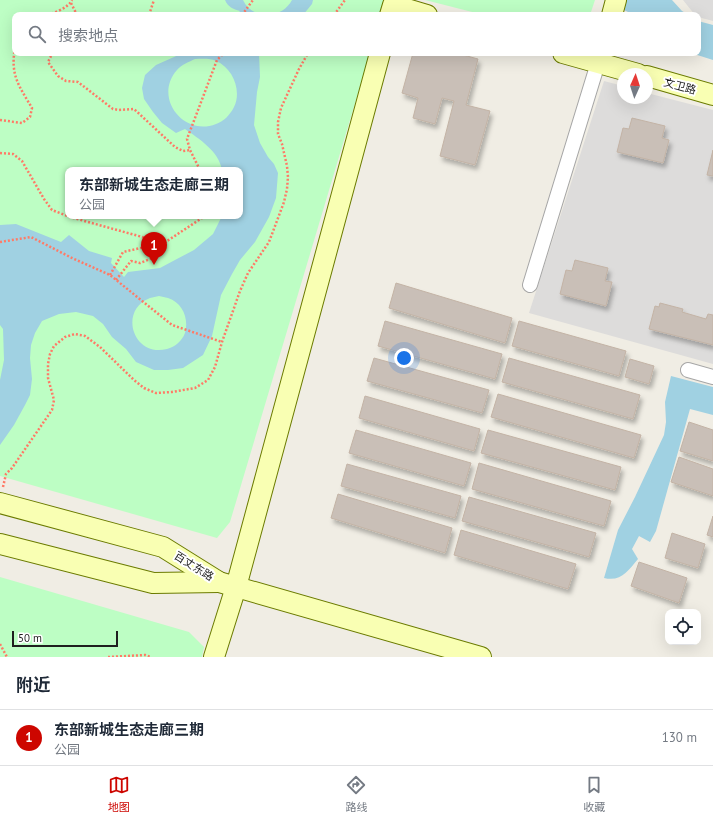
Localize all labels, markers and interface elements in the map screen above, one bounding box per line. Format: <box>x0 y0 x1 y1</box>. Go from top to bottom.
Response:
search box <box>12 12 701 56</box>
icon: search <box>26 23 48 45</box>
text: 搜索地点 <box>58 26 118 45</box>
north arrow <box>617 68 653 104</box>
street label: 文卫路 <box>662 75 698 97</box>
popup <box>65 167 243 219</box>
text: 东部新城生态走廊三期 <box>79 175 229 194</box>
text: 公园 <box>79 196 105 213</box>
pin: 1 <box>141 232 167 265</box>
your location <box>394 348 414 368</box>
street label: 百丈东路 <box>172 548 216 584</box>
map controls <box>665 609 701 645</box>
button: locate <box>665 609 701 645</box>
scale bar <box>12 629 118 648</box>
text: 50 m <box>18 631 42 645</box>
text: 附近 <box>16 674 50 696</box>
text: 东部新城生态走廊三期 <box>54 720 204 739</box>
text: 1 <box>25 729 33 746</box>
text: 130 m <box>662 729 697 746</box>
text: 公园 <box>54 741 80 758</box>
tab: 地图 <box>108 774 130 814</box>
tab: 路线 <box>345 774 367 814</box>
tab: 收藏 <box>583 774 605 814</box>

